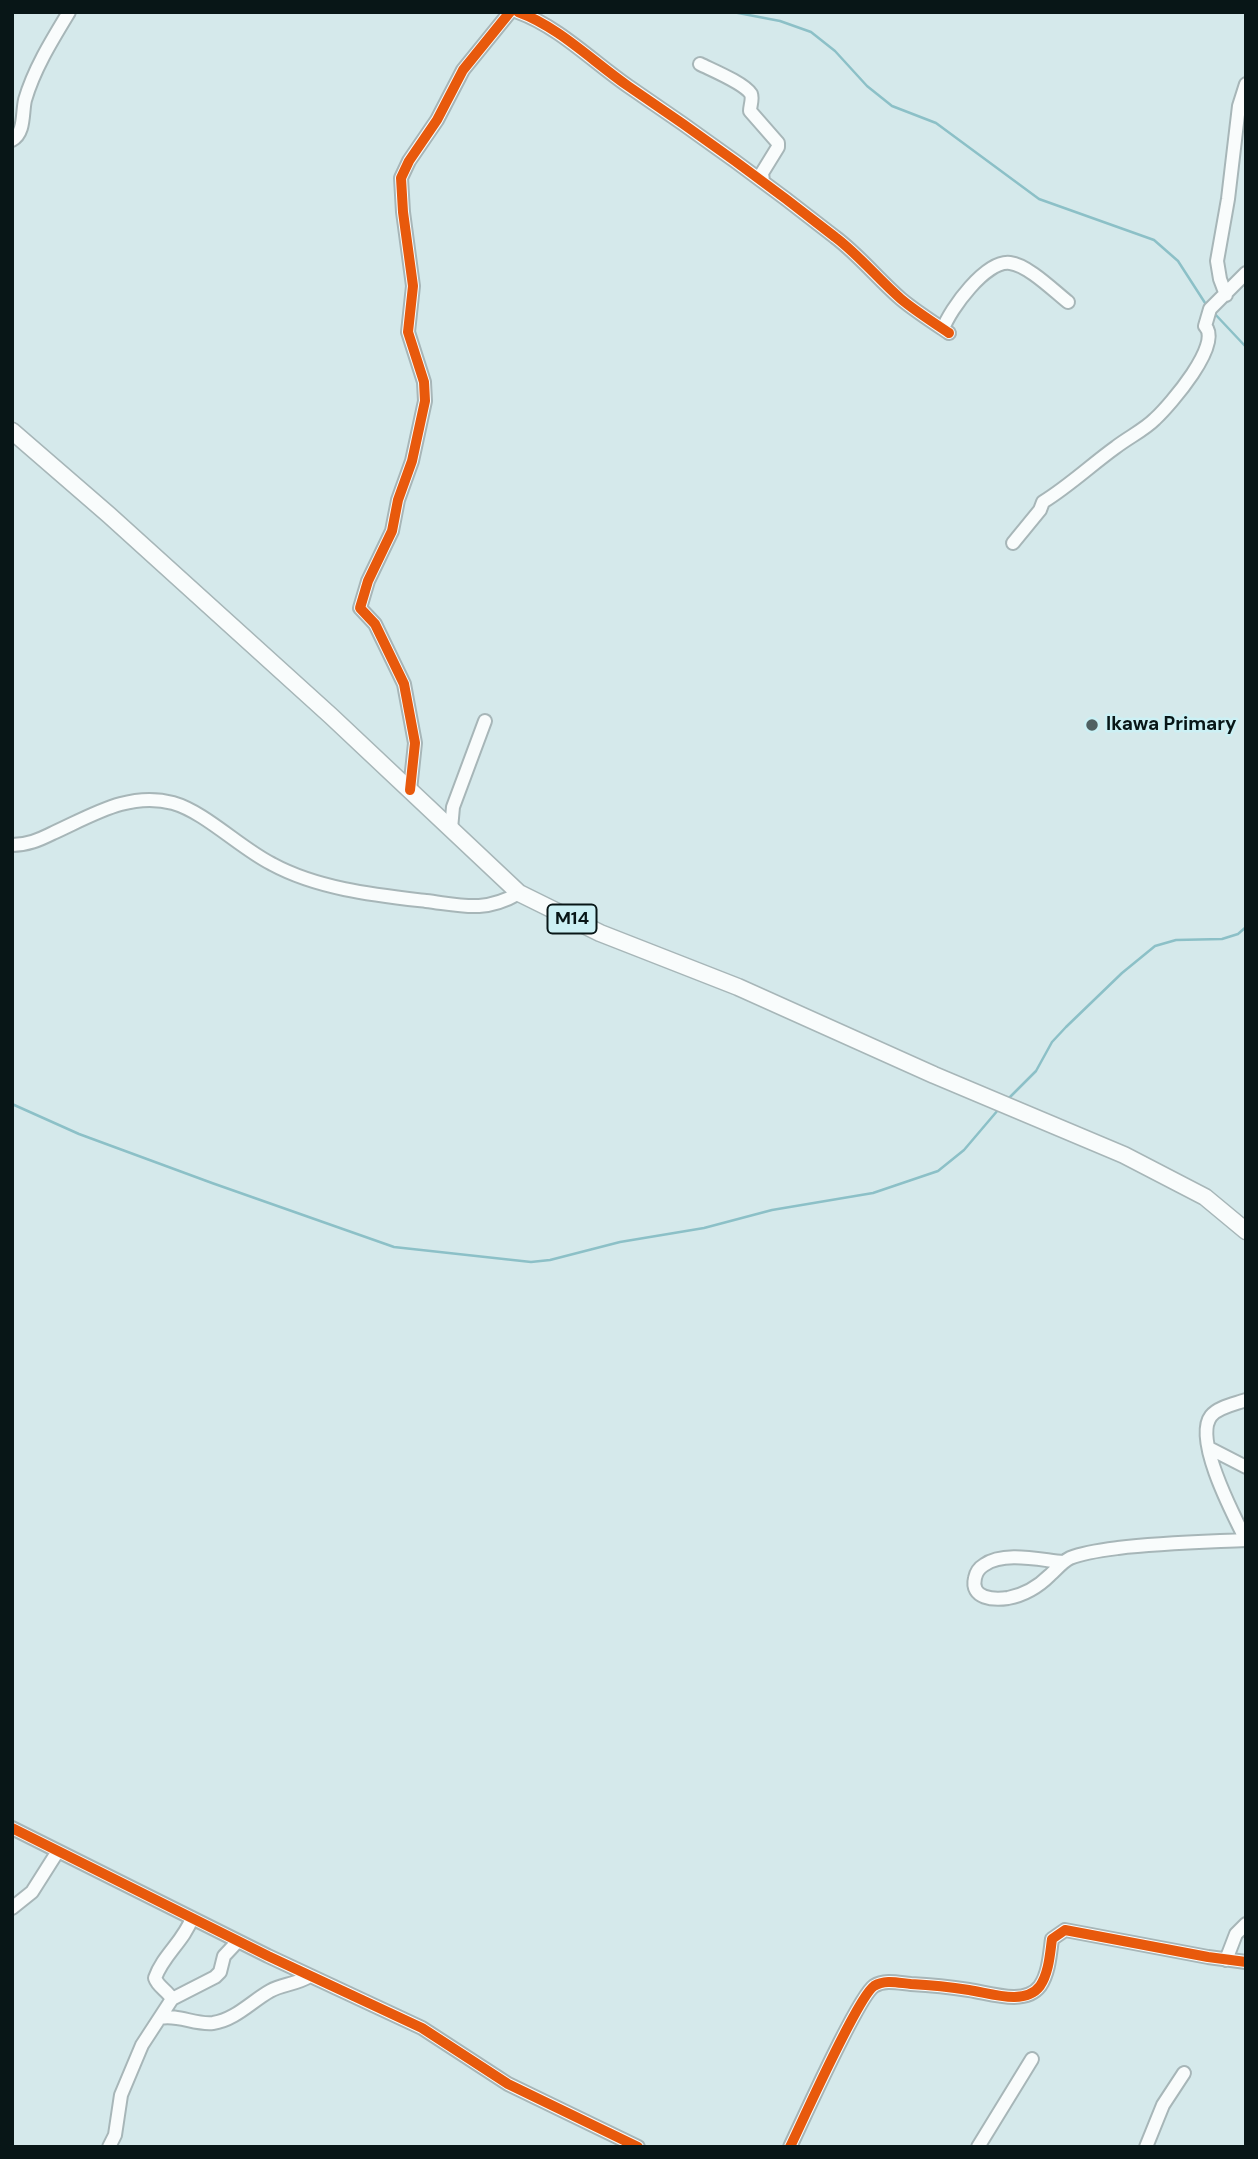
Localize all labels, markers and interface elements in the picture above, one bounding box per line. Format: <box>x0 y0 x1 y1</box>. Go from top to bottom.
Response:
place label: Ikawa Primary <box>1106 714 1236 736</box>
marker: Ikawa Primary <box>1084 717 1100 733</box>
road number: M14 <box>548 904 596 934</box>

